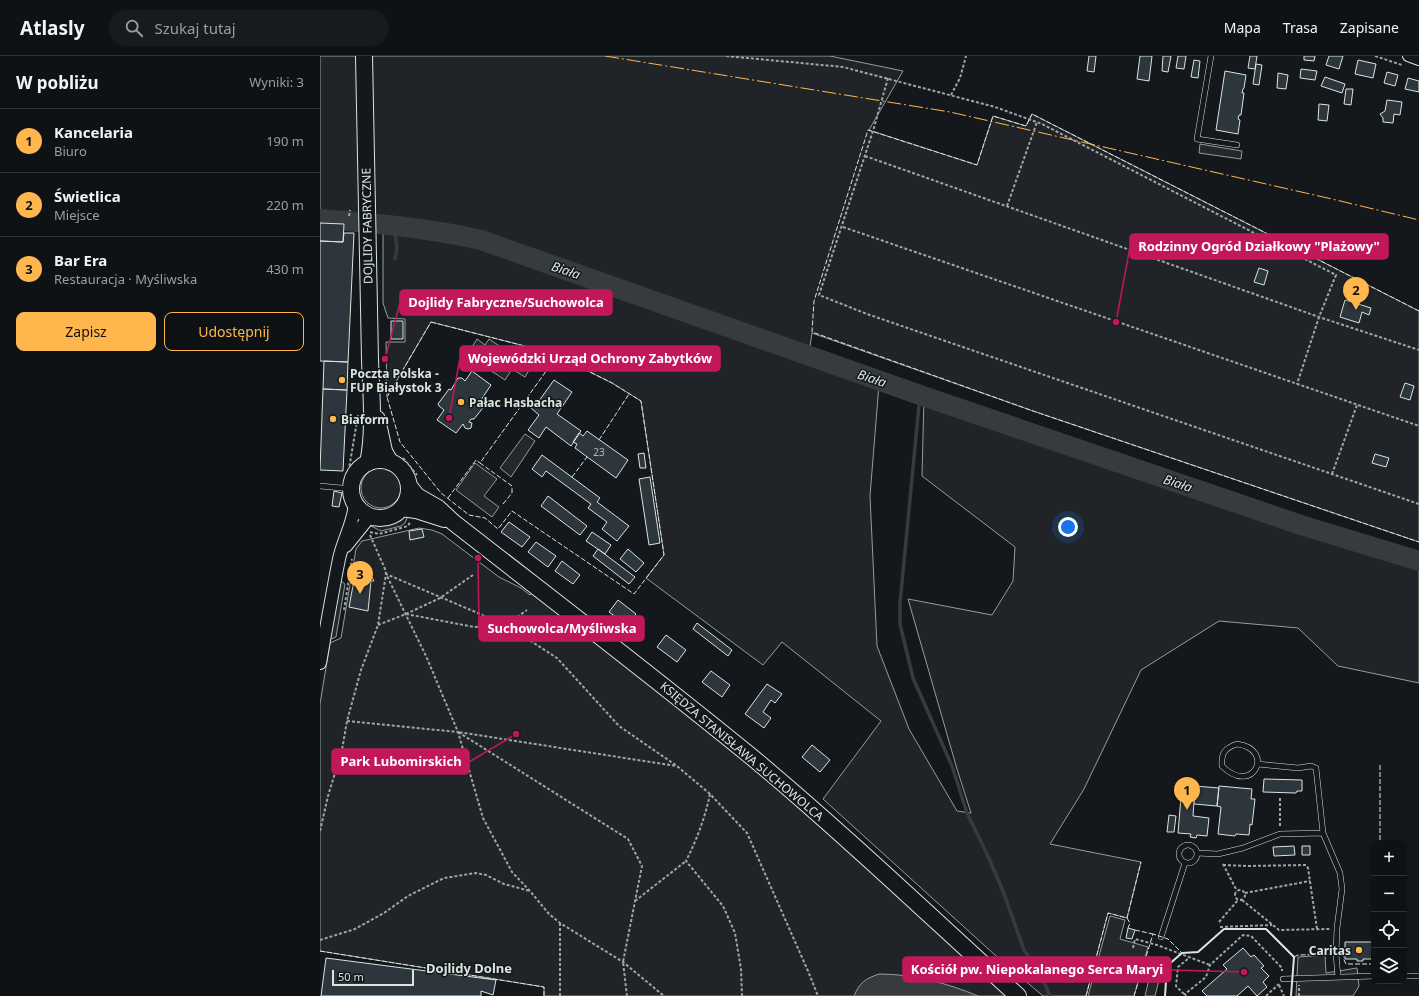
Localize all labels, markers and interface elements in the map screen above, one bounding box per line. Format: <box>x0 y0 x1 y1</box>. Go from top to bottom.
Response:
search box <box>109 10 389 46</box>
text: Atlasly <box>20 15 85 41</box>
icon: search <box>123 17 145 39</box>
text: Szukaj tutaj <box>155 18 236 38</box>
text: Mapa <box>1224 18 1261 37</box>
text: Trasa <box>1283 18 1318 37</box>
text: Zapisane <box>1340 18 1399 37</box>
text: W pobliżu <box>16 71 99 94</box>
text: Wyniki: 3 <box>249 73 304 91</box>
text: Kancelaria <box>54 122 133 142</box>
text: 1 <box>25 132 33 150</box>
text: 190 m <box>266 132 304 150</box>
text: Biuro <box>54 142 87 160</box>
street label: DOJLIDY FABRYCZNE <box>357 168 377 284</box>
text: Świetlica <box>54 186 121 206</box>
text: 2 <box>25 196 33 214</box>
text: 220 m <box>266 196 304 214</box>
text: Miejsce <box>54 206 100 224</box>
callout: Rodzinny Ogród Działkowy "Plażowy" <box>1130 234 1388 259</box>
text: Rodzinny Ogród Działkowy "Plażowy" <box>1138 237 1380 255</box>
text: Bar Era <box>54 250 107 270</box>
water label: Biała <box>549 257 583 283</box>
text: 3 <box>25 260 33 278</box>
text: 430 m <box>266 260 304 278</box>
text: Restauracja · Myśliwska <box>54 270 197 288</box>
pin: 2 <box>1343 277 1369 310</box>
callout: Dojlidy Fabryczne/Suchowolca <box>400 290 612 315</box>
text: Dojlidy Fabryczne/Suchowolca <box>408 293 604 311</box>
button: Zapisz <box>16 312 156 351</box>
button: Udostępnij <box>164 312 304 351</box>
callout: Wojewódzki Urząd Ochrony Zabytków <box>460 346 720 371</box>
text: Wojewódzki Urząd Ochrony Zabytków <box>468 349 712 367</box>
place label: Poczta Polska - FUP Białystok 3 <box>350 365 442 396</box>
water label: Biała <box>855 365 889 391</box>
marker: Poczta Polska - FUP Białystok 3 <box>337 375 347 385</box>
place label: Pałac Hasbacha <box>469 394 562 411</box>
marker: Pałac Hasbacha <box>456 397 466 407</box>
place label: Biaform <box>341 411 389 428</box>
marker: Biaform <box>328 414 338 424</box>
house number: 23 <box>593 445 605 459</box>
water label: Biała <box>1161 470 1195 496</box>
your location <box>1058 517 1078 537</box>
pin: 3 <box>347 561 373 594</box>
callout: Suchowolca/Myśliwska <box>479 616 644 641</box>
text: Suchowolca/Myśliwska <box>487 619 637 637</box>
street label: KSIĘDZA STANISŁAWA SUCHOWOLCA <box>657 677 828 825</box>
callout: Park Lubomirskich <box>332 749 469 774</box>
text: Park Lubomirskich <box>340 752 462 770</box>
pin: 1 <box>1174 777 1200 810</box>
map controls <box>1371 840 1407 984</box>
button: + <box>1371 840 1407 876</box>
button: − <box>1371 876 1407 912</box>
button: locate <box>1371 912 1407 948</box>
place label: Caritas <box>1309 942 1351 959</box>
marker: Caritas <box>1354 945 1364 955</box>
button: layers <box>1371 948 1407 984</box>
callout: Kościół pw. Niepokalanego Serca Maryi <box>903 957 1171 982</box>
district label: Dojlidy Dolne <box>426 959 512 977</box>
text: Kościół pw. Niepokalanego Serca Maryi <box>911 960 1163 978</box>
scale bar <box>332 968 414 987</box>
text: 50 m <box>338 969 364 984</box>

